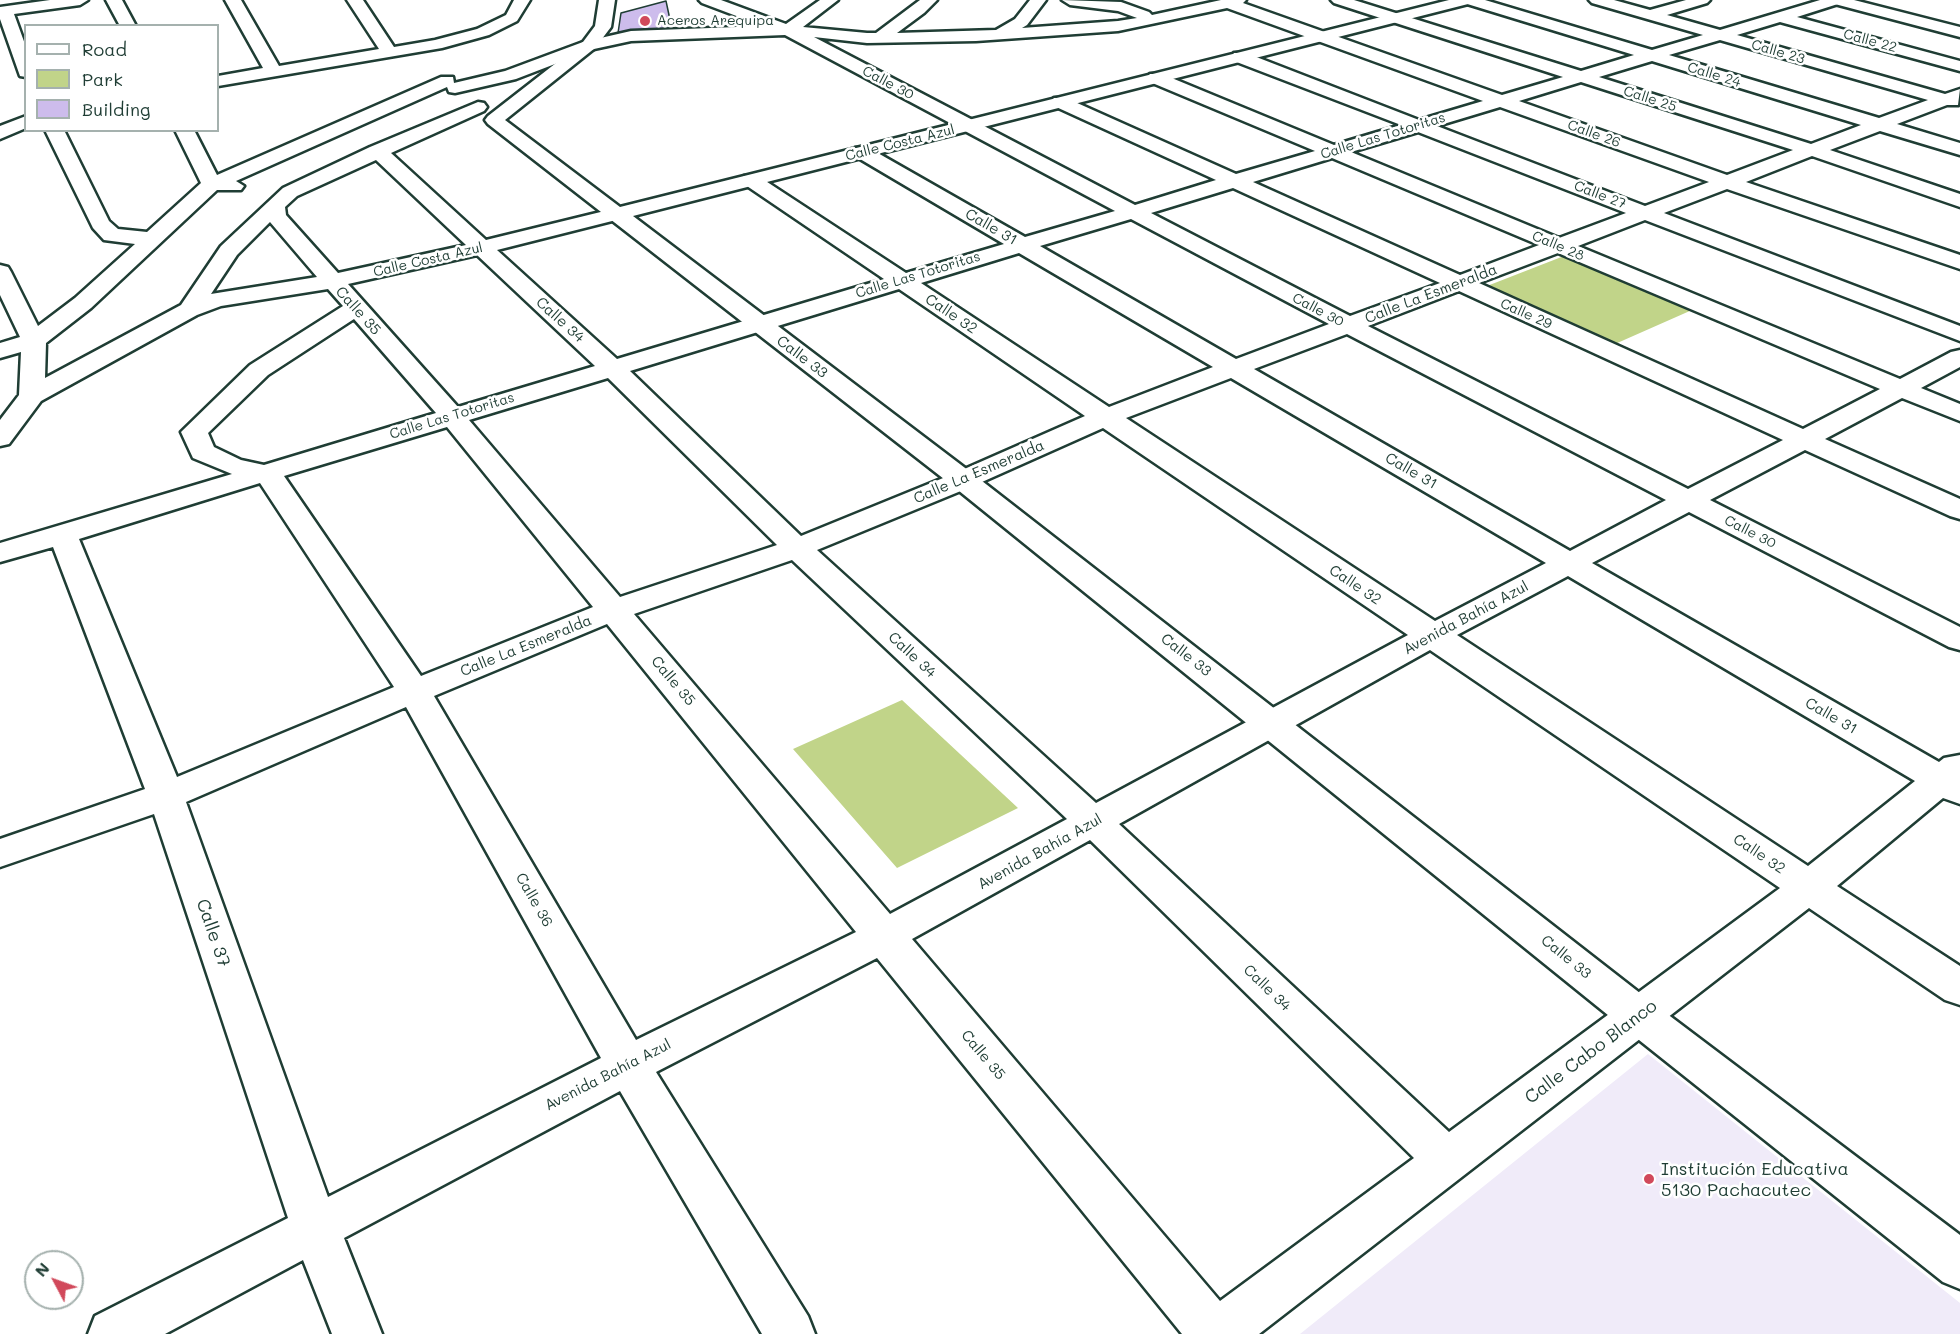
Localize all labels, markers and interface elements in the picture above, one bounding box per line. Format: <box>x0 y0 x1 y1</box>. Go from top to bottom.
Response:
place label: Aceros Arequipa <box>657 13 774 29</box>
marker: Aceros Arequipa <box>638 14 652 28</box>
legend <box>24 24 219 132</box>
street label: Calle 22 <box>1842 26 1898 56</box>
street label: Calle 23 <box>1749 36 1807 68</box>
text: Road <box>82 37 127 61</box>
street label: Calle 24 <box>1685 59 1743 91</box>
street label: Calle 30 <box>859 63 917 103</box>
text: Park <box>82 67 123 91</box>
street label: Calle 25 <box>1621 83 1679 115</box>
text: Building <box>82 97 150 121</box>
street label: Calle Las Totoritas <box>1318 109 1448 163</box>
street label: Calle 26 <box>1565 117 1623 151</box>
street label: Calle Costa Azul <box>844 121 956 165</box>
street label: Calle 27 <box>1572 177 1628 213</box>
street label: Calle 31 <box>962 205 1020 249</box>
street label: Calle 28 <box>1529 227 1587 265</box>
street label: Calle Costa Azul <box>372 239 484 281</box>
street label: Calle Las Totoritas <box>853 248 983 302</box>
street label: Calle La Esmeralda <box>1362 260 1500 328</box>
street label: Calle 35 <box>332 283 384 339</box>
street label: Calle 32 <box>922 290 980 338</box>
street label: Calle 30 <box>1289 290 1347 330</box>
street label: Calle 34 <box>532 293 588 347</box>
street label: Calle 29 <box>1497 295 1555 333</box>
street label: Calle 33 <box>773 332 831 382</box>
street label: Calle Las Totoritas <box>387 389 517 443</box>
street label: Calle La Esmeralda <box>911 436 1047 508</box>
street label: Calle 31 <box>1382 449 1440 493</box>
street label: Calle 30 <box>1721 512 1779 552</box>
street label: Calle 32 <box>1326 561 1384 609</box>
street label: Avenida Bahía Azul <box>1400 577 1532 659</box>
street label: Calle La Esmeralda <box>458 611 594 681</box>
street label: Calle 34 <box>884 628 940 682</box>
street label: Calle 33 <box>1157 630 1215 680</box>
street label: Calle 35 <box>647 653 699 709</box>
street label: Calle 31 <box>1802 694 1860 738</box>
street label: Avenida Bahía Azul <box>975 810 1105 894</box>
street label: Calle 32 <box>1730 830 1788 878</box>
street label: Calle 36 <box>511 870 557 930</box>
street label: Calle 37 <box>191 896 235 970</box>
street label: Calle 33 <box>1537 931 1595 983</box>
street label: Calle 34 <box>1239 961 1295 1015</box>
street label: Calle Cabo Blanco <box>1521 995 1661 1109</box>
street label: Calle 35 <box>957 1027 1009 1083</box>
street label: Avenida Bahía Azul <box>542 1035 674 1115</box>
place label: Institución Educativa 5130 Pachacutec <box>1661 1158 1849 1200</box>
marker: Institución Educativa 5130 Pachacutec <box>1642 1172 1656 1186</box>
north arrow <box>24 1250 84 1310</box>
text: N <box>30 1258 53 1281</box>

